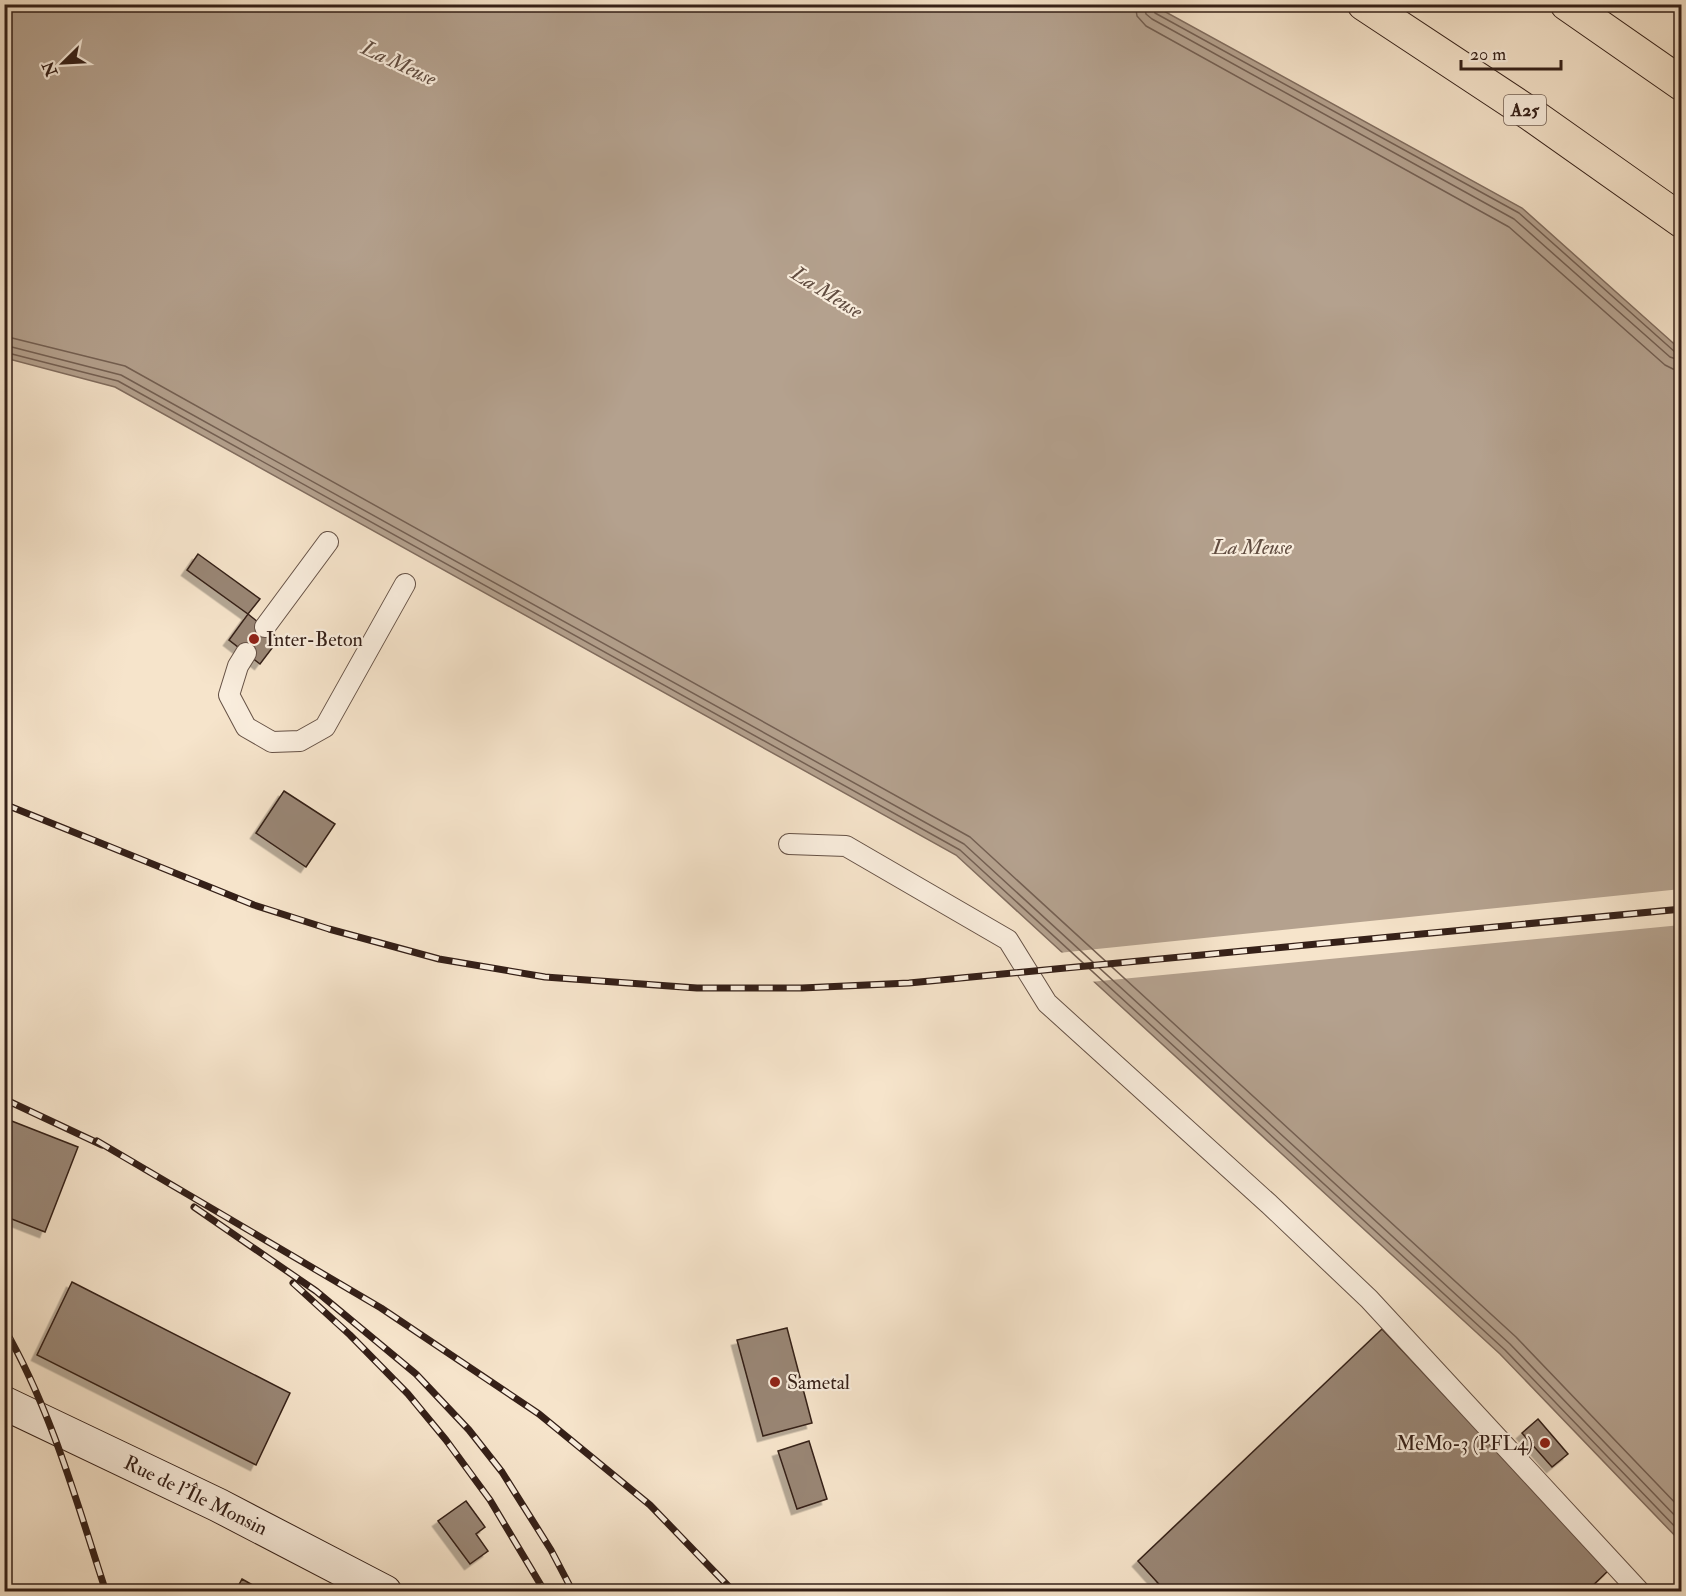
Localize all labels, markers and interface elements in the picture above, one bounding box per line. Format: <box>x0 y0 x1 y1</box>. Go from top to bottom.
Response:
north arrow <box>33 33 93 93</box>
scale bar <box>1461 33 1562 71</box>
water label: La Meuse <box>356 34 441 93</box>
text: 20 m <box>1470 43 1506 66</box>
text: N <box>38 57 63 80</box>
road number: A25 <box>1504 95 1546 125</box>
water label: La Meuse <box>785 259 868 325</box>
water label: La Meuse <box>1211 534 1293 561</box>
place label: Inter-Beton <box>266 627 363 652</box>
marker: Inter-Beton <box>247 632 261 646</box>
place label: Sametal <box>787 1370 850 1395</box>
marker: Sametal <box>768 1375 782 1389</box>
place label: MeMo-3 (PFL4) <box>1396 1431 1533 1456</box>
marker: MeMo-3 (PFL4) <box>1538 1436 1552 1450</box>
street label: Rue de l'Île Monsin <box>120 1449 272 1541</box>

